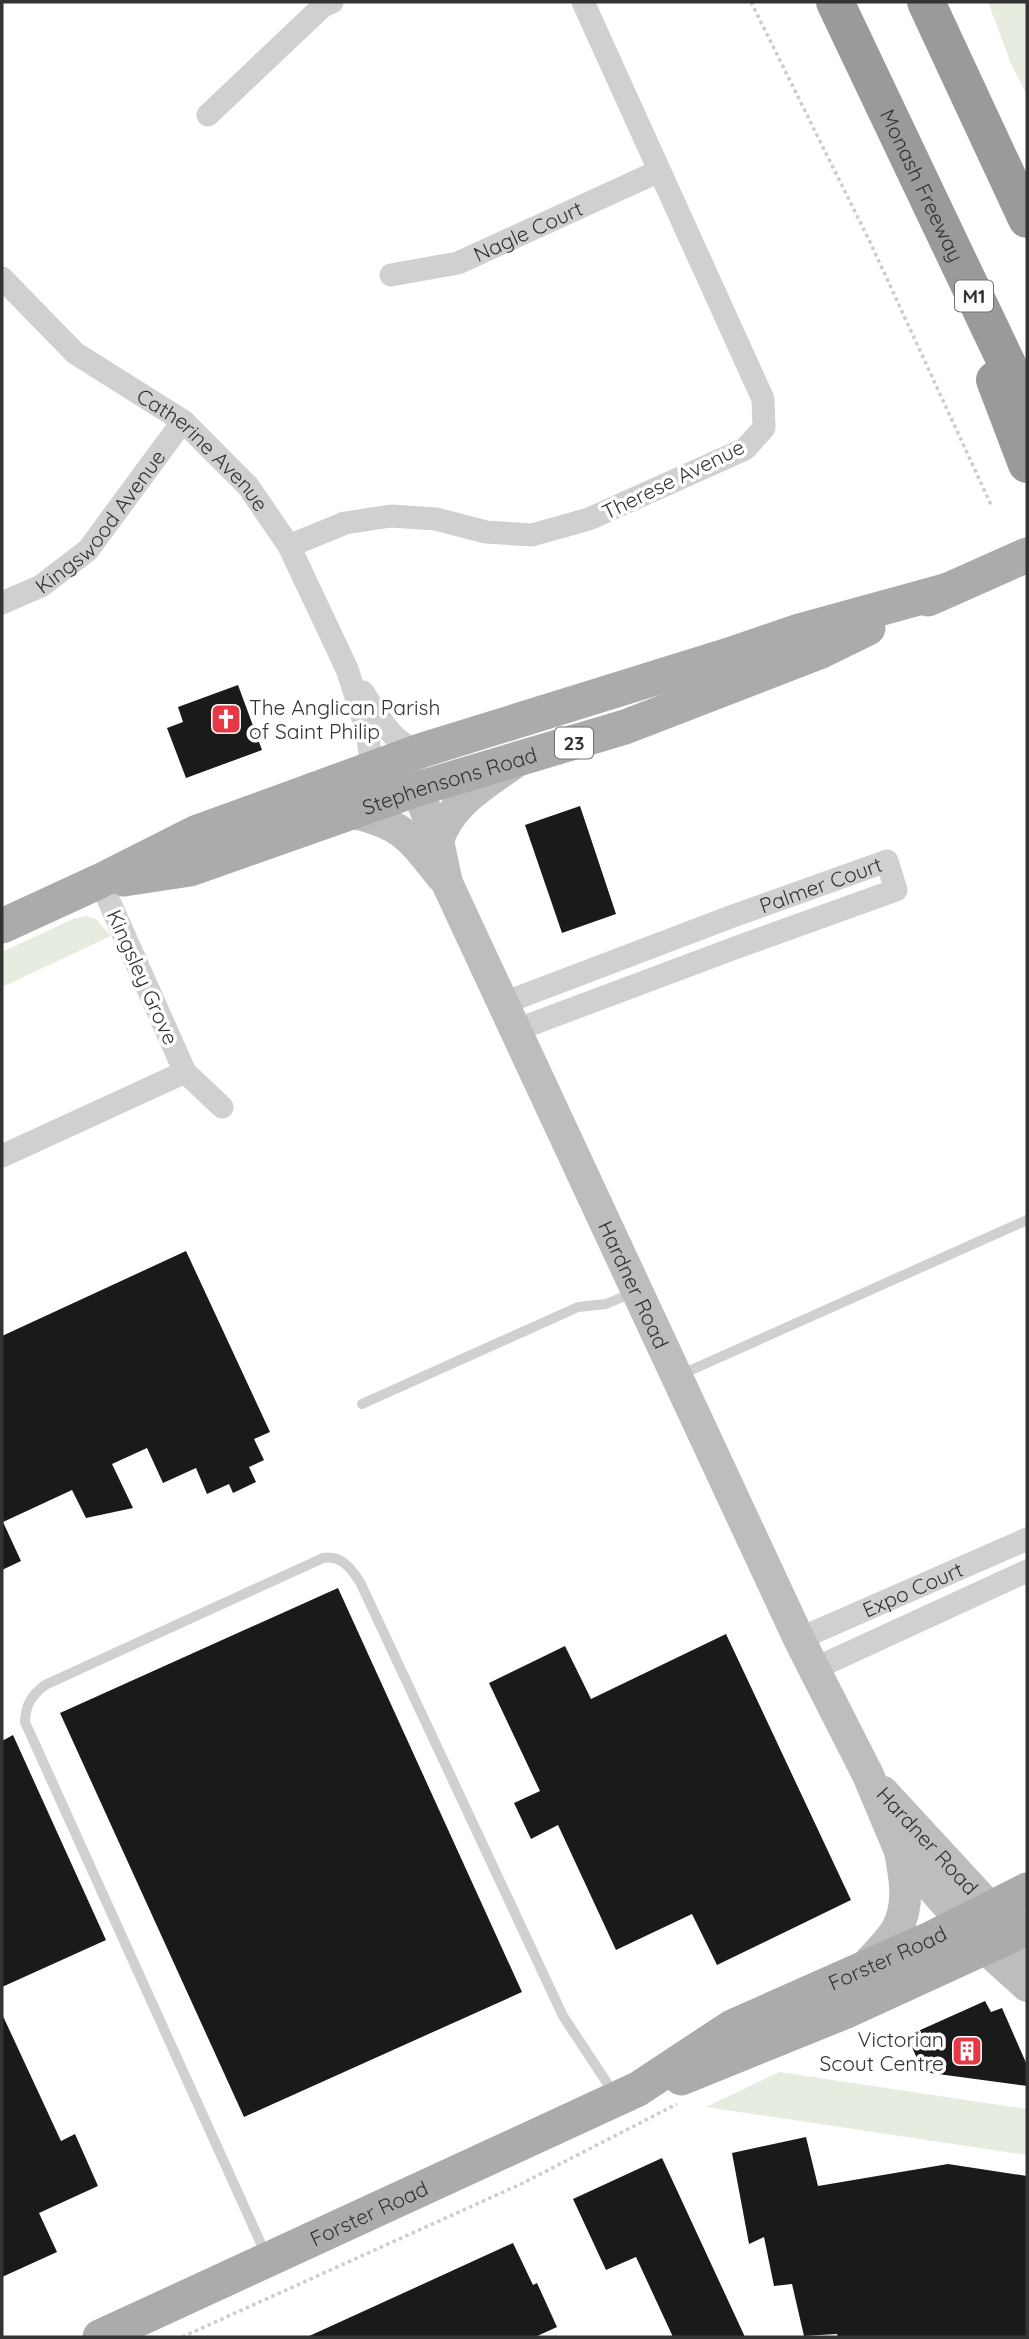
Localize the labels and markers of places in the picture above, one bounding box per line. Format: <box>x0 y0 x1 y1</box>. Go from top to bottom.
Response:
place label: The Anglican Parish of Saint Philip <box>249 694 440 744</box>
church icon: The Anglican Parish of Saint Philip <box>209 702 243 736</box>
place label: Victorian Scout Centre <box>820 2026 944 2076</box>
building icon: Victorian Scout Centre <box>950 2034 984 2068</box>

